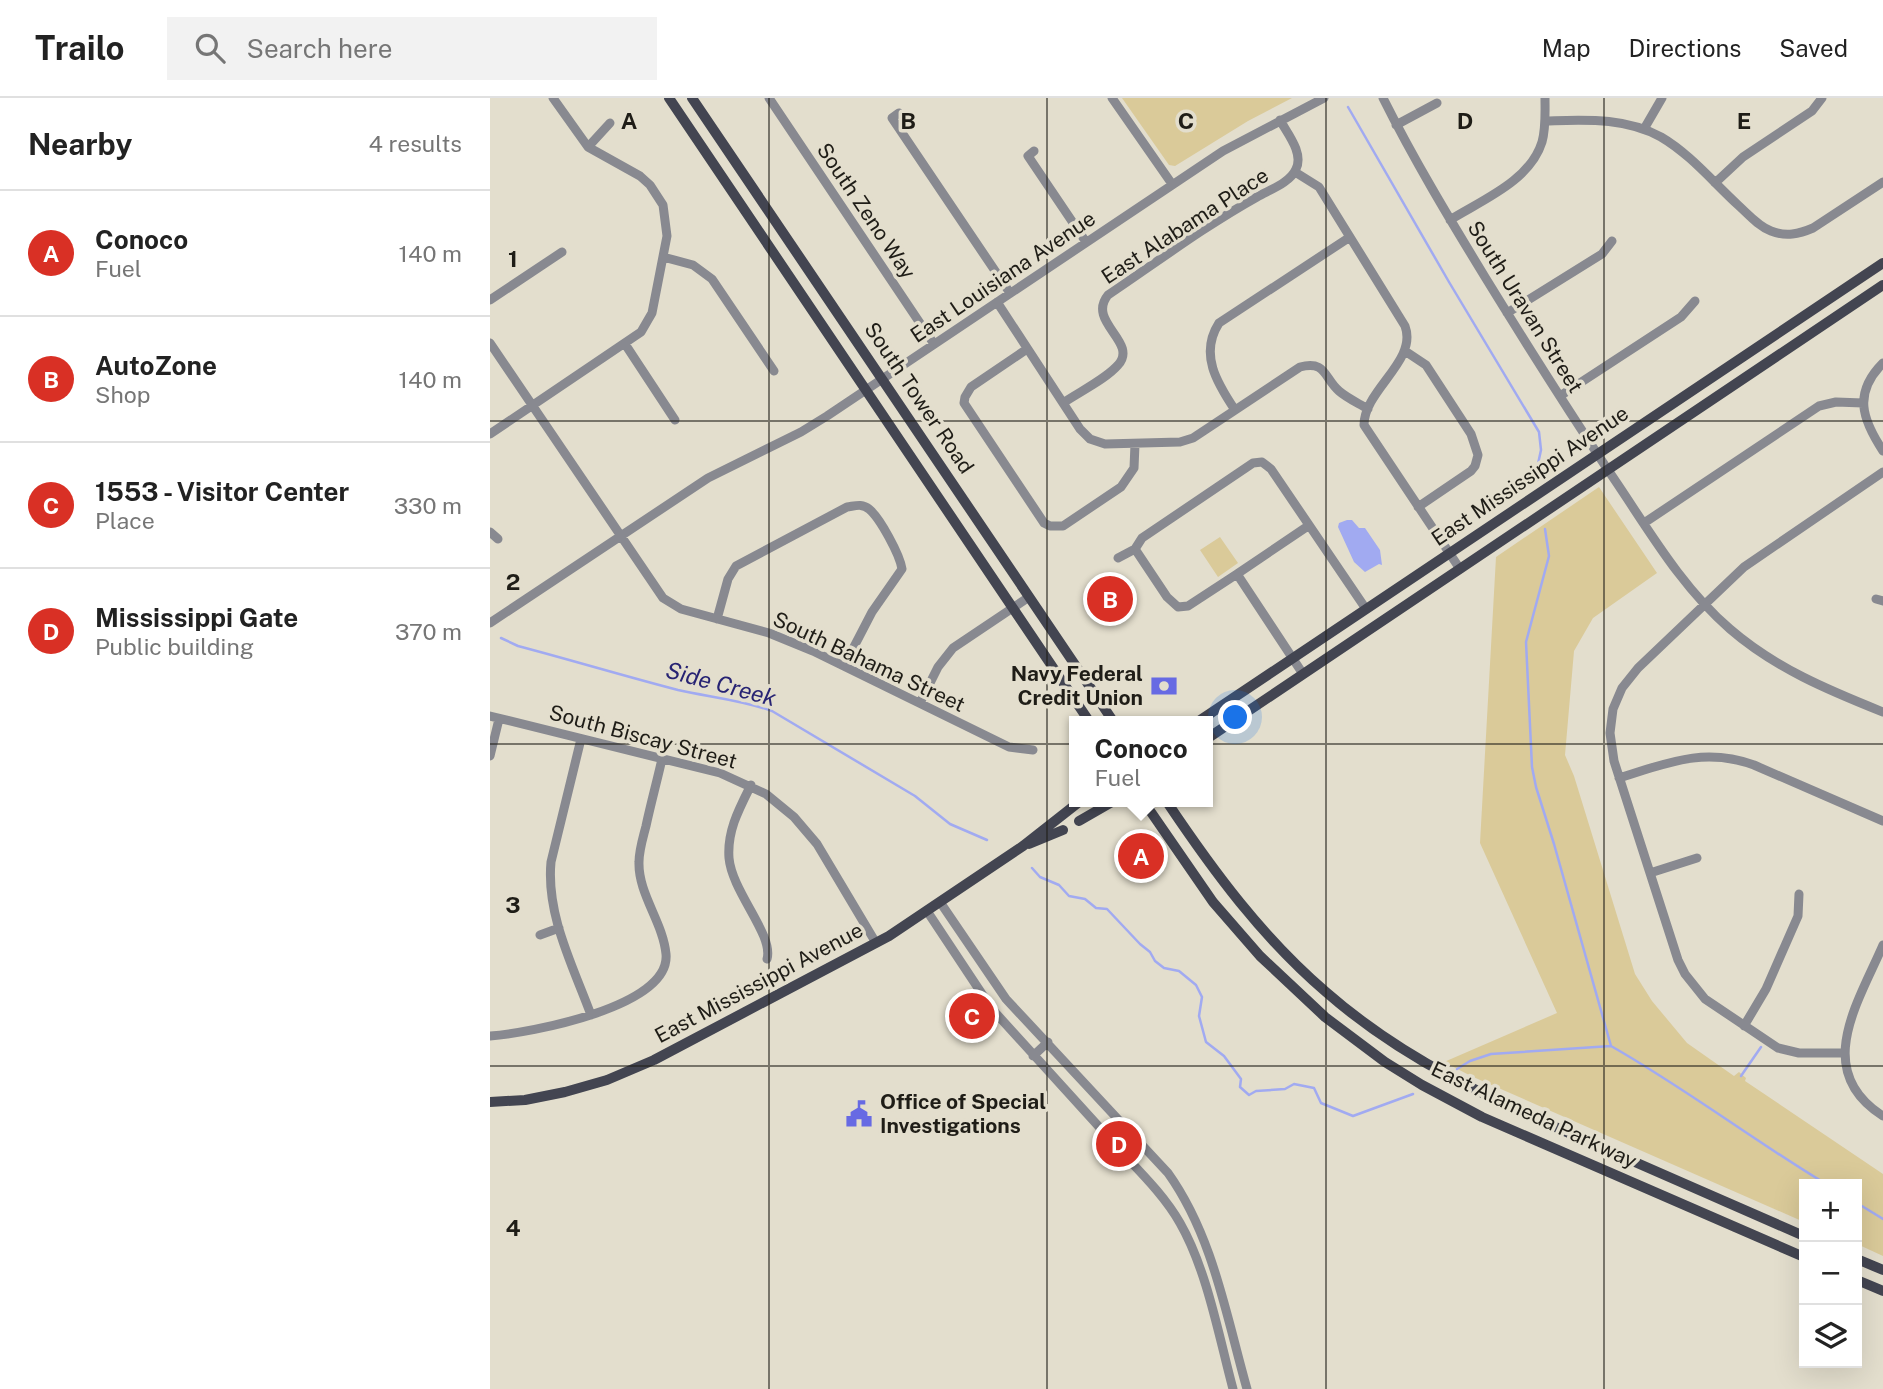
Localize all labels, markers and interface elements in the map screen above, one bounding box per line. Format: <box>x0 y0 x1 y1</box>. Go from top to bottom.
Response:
search box <box>167 17 657 80</box>
text: Trailo <box>35 29 125 67</box>
icon: search <box>191 29 229 67</box>
text: Search here <box>247 33 392 64</box>
text: Map <box>1542 34 1591 62</box>
text: Directions <box>1629 34 1741 62</box>
text: Saved <box>1779 34 1848 62</box>
text: A <box>621 107 638 134</box>
text: B <box>900 107 916 134</box>
text: C <box>1178 107 1194 134</box>
text: D <box>1457 107 1473 134</box>
text: E <box>1737 107 1751 134</box>
text: Nearby <box>28 126 132 162</box>
text: 4 results <box>368 130 462 157</box>
street label: South Zeno Way <box>812 138 921 283</box>
street label: East Alabama Place <box>1096 162 1273 289</box>
street label: East Louisiana Avenue <box>906 205 1100 348</box>
street label: South Uravan Street <box>1462 216 1588 397</box>
text: Conoco <box>95 224 188 255</box>
text: A <box>43 240 59 267</box>
text: 140 m <box>399 240 462 267</box>
text: 1 <box>508 245 518 272</box>
text: Fuel <box>95 255 142 282</box>
street label: South Tower Road <box>859 317 979 478</box>
text: AutoZone <box>95 350 217 381</box>
text: B <box>43 366 59 393</box>
text: 140 m <box>399 366 462 393</box>
text: Shop <box>95 381 150 408</box>
street label: East Mississippi Avenue <box>1426 400 1633 551</box>
text: 1553 - Visitor Center <box>95 476 349 507</box>
text: C <box>43 492 59 519</box>
text: 330 m <box>394 492 462 519</box>
text: Place <box>95 507 155 534</box>
text: 2 <box>506 568 520 595</box>
pin: B <box>1087 573 1133 625</box>
text: Mississippi Gate <box>95 602 298 633</box>
street label: South Bahama Street <box>769 606 969 717</box>
text: D <box>43 618 59 645</box>
text: 370 m <box>395 618 462 645</box>
text: Public building <box>95 633 254 660</box>
water label: Side Creek <box>663 656 780 711</box>
place label: Navy Federal Credit Union <box>1011 661 1143 710</box>
bank icon: Navy Federal Credit Union <box>1149 671 1179 701</box>
street label: South Biscay Street <box>546 699 740 774</box>
your location <box>1218 700 1252 734</box>
popup <box>1069 716 1213 807</box>
text: Conoco <box>1094 733 1188 764</box>
text: Fuel <box>1094 764 1141 791</box>
pin: A <box>1118 830 1164 882</box>
text: 3 <box>505 891 521 918</box>
street label: East Mississippi Avenue <box>650 917 867 1048</box>
pin: C <box>949 990 995 1042</box>
street label: East Alameda Parkway <box>1427 1056 1641 1173</box>
place label: Office of Special Investigations <box>880 1089 1046 1138</box>
public building icon: Office of Special Investigations <box>844 1099 874 1129</box>
pin: D <box>1096 1118 1142 1170</box>
map controls <box>1799 1179 1862 1368</box>
button: + <box>1799 1179 1862 1242</box>
text: 4 <box>505 1214 521 1241</box>
button: − <box>1799 1242 1862 1305</box>
button: layers <box>1799 1305 1862 1368</box>

